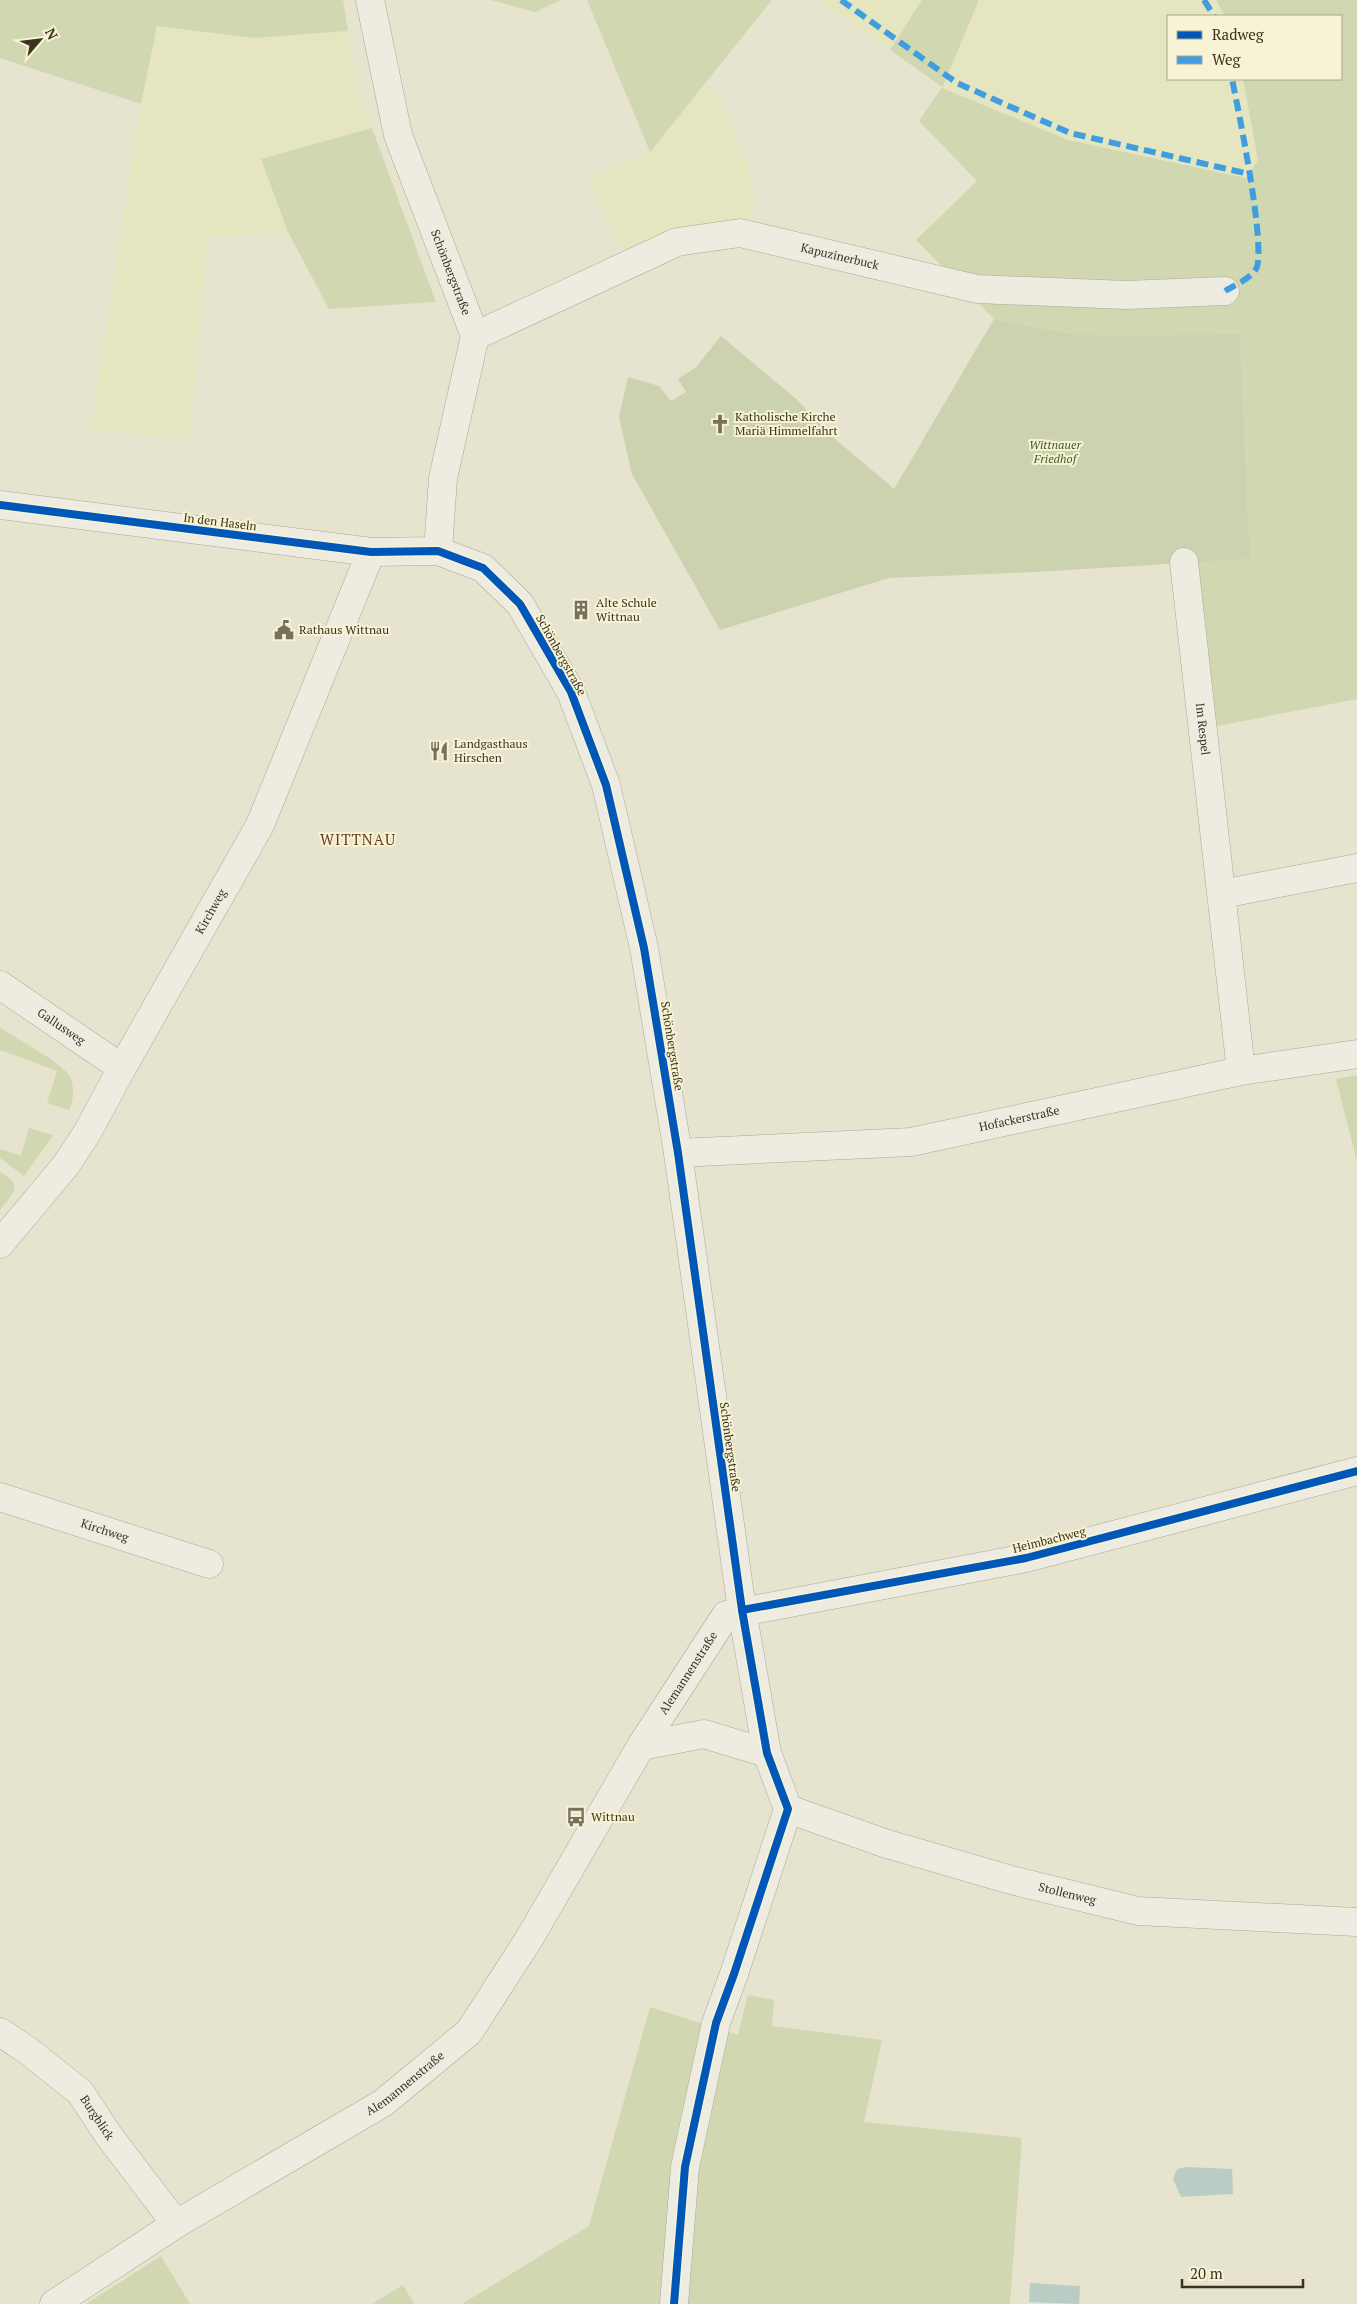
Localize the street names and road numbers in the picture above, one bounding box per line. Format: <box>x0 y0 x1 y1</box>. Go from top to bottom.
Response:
street label: Schönbergstraße <box>428 227 474 317</box>
street label: Kapuzinerbuck <box>799 240 881 273</box>
street label: In den Haseln <box>183 510 258 533</box>
street label: Schönbergstraße <box>533 612 590 698</box>
street label: Im Respel <box>1193 702 1214 756</box>
street label: Kirchweg <box>192 885 230 937</box>
street label: Schönbergstraße <box>658 1000 687 1092</box>
street label: Gallusweg <box>35 1005 89 1048</box>
street label: Hofackerstraße <box>978 1102 1061 1134</box>
street label: Schönbergstraße <box>717 1401 744 1493</box>
street label: Kirchweg <box>79 1515 131 1545</box>
street label: Heimbachweg <box>1011 1523 1088 1556</box>
street label: Alemannenstraße <box>656 1628 720 1717</box>
street label: Stollenweg <box>1037 1879 1098 1908</box>
street label: Alemannenstraße <box>363 2048 447 2118</box>
street label: Burgblick <box>77 2092 118 2144</box>

